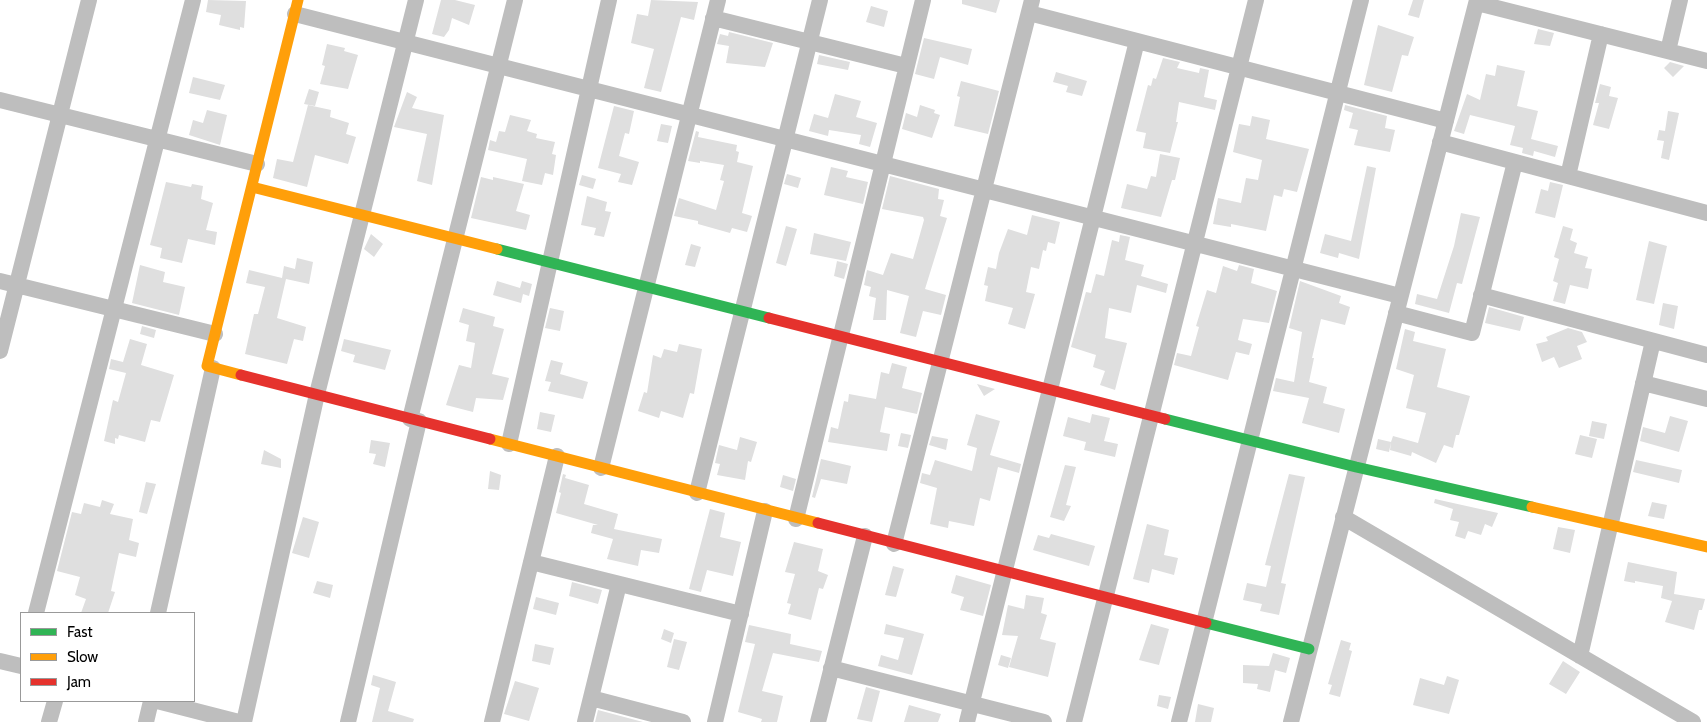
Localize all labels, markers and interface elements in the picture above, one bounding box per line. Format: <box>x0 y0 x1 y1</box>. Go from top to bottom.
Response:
legend <box>20 612 195 702</box>
text: Fast <box>67 623 92 641</box>
text: Slow <box>67 648 98 666</box>
text: Jam <box>67 673 91 691</box>

